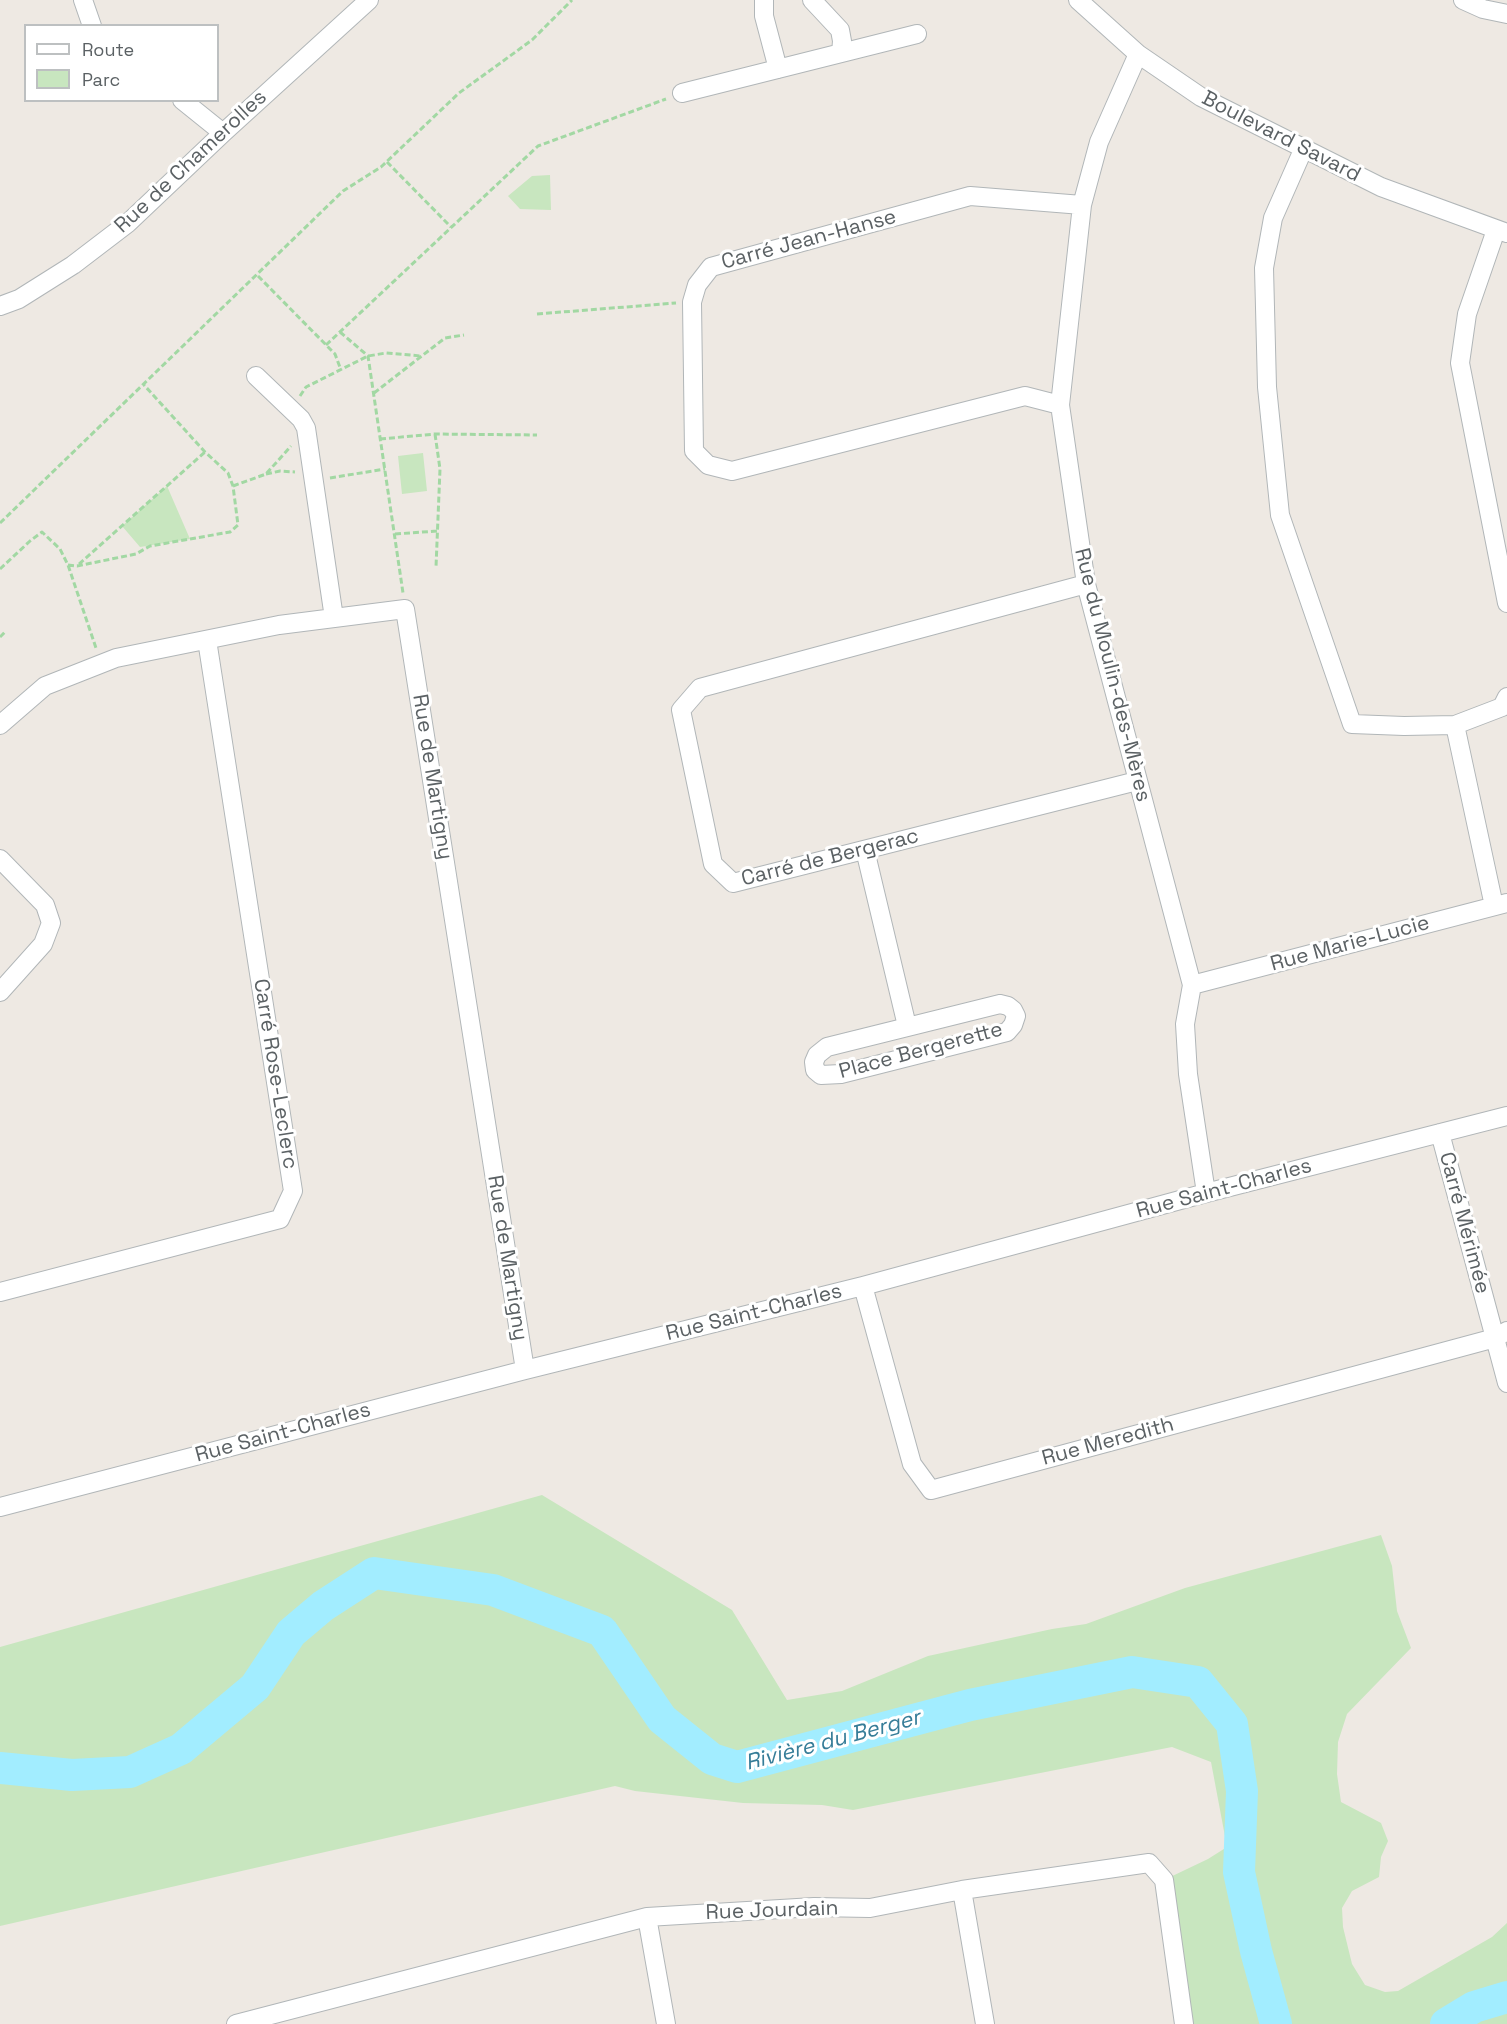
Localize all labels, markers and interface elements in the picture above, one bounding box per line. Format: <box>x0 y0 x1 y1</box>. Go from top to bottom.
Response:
legend <box>24 24 219 102</box>
text: Route <box>82 38 134 61</box>
text: Parc <box>82 68 120 91</box>
street label: Rue de Chamerolles <box>110 85 272 239</box>
street label: Boulevard Savard <box>1197 86 1365 188</box>
street label: Carré Jean-Hanse <box>719 205 899 275</box>
street label: Rue du Moulin-des-Mères <box>1068 546 1156 804</box>
street label: Rue de Martigny <box>406 692 458 862</box>
street label: Carré de Bergerac <box>739 824 921 892</box>
street label: Rue Marie-Lucie <box>1268 911 1432 977</box>
street label: Carré Rose-Leclerc <box>248 977 302 1171</box>
street label: Place Bergerette <box>836 1017 1006 1085</box>
street label: Carré Mérimée <box>1433 1150 1495 1296</box>
street label: Rue Saint-Charles <box>1134 1153 1314 1225</box>
street label: Rue de Martigny <box>481 1173 533 1343</box>
street label: Rue Saint-Charles <box>663 1279 845 1347</box>
street label: Rue Saint-Charles <box>193 1397 373 1469</box>
street label: Rue Meredith <box>1039 1412 1177 1472</box>
water label: Rivière du Berger <box>742 1705 924 1777</box>
street label: Rue Jourdain <box>705 1896 839 1926</box>

